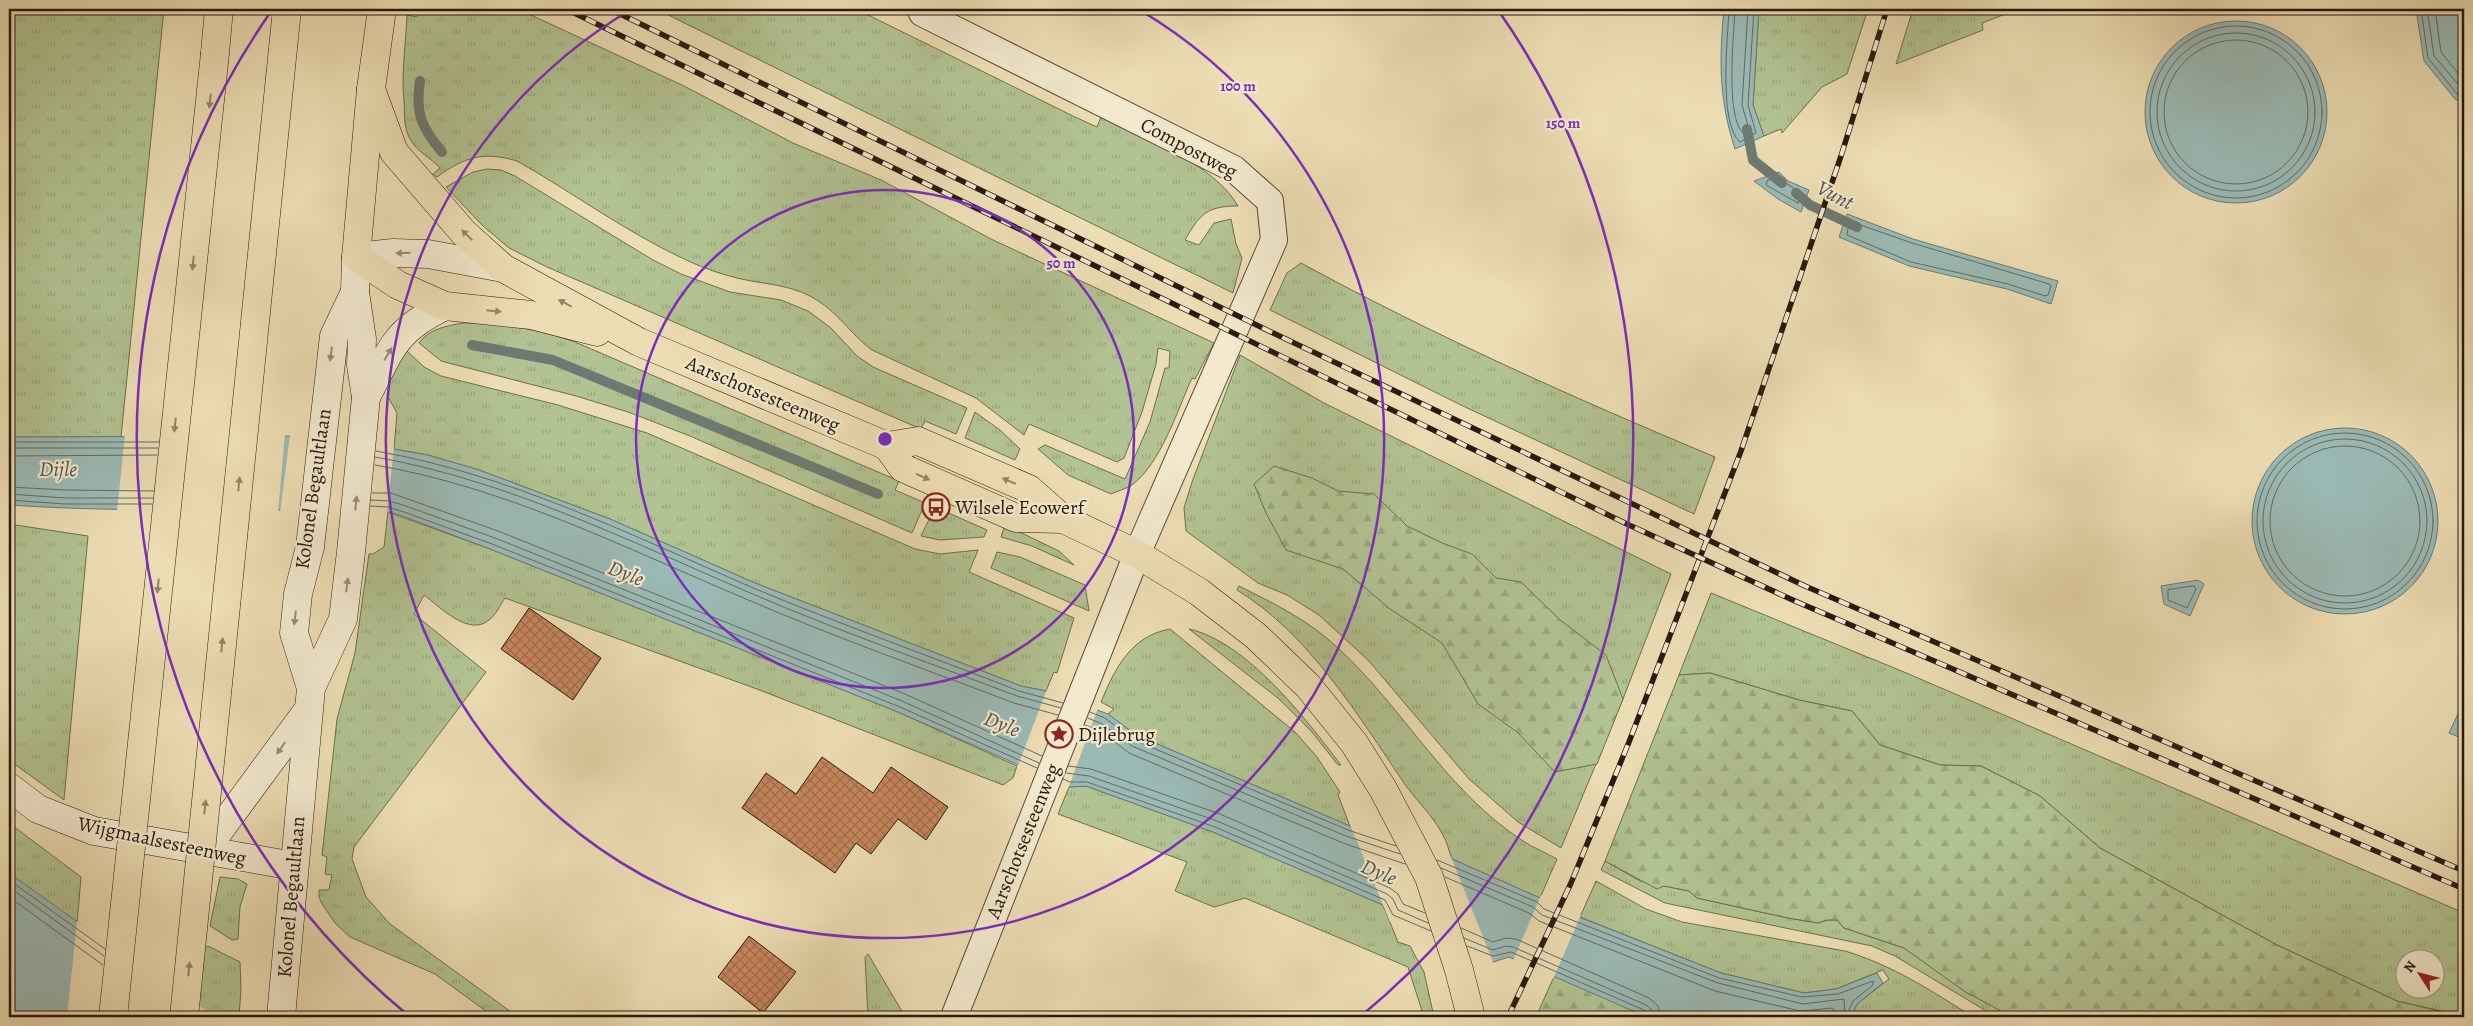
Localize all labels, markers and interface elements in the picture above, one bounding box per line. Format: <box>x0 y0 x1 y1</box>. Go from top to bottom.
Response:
text: 100 m <box>1220 76 1256 96</box>
one-way arrow <box>206 94 214 110</box>
street label: Compostweg <box>1136 111 1242 185</box>
text: 150 m <box>1546 113 1581 133</box>
water label: Vunt <box>1812 174 1859 217</box>
one-way arrow <box>461 229 473 241</box>
one-way arrow <box>395 249 411 257</box>
text: 50 m <box>1046 253 1076 273</box>
one-way arrow <box>189 255 197 271</box>
one-way arrow <box>558 299 572 307</box>
one-way arrow <box>486 307 502 315</box>
one-way arrow <box>327 346 335 362</box>
one-way arrow <box>383 347 392 360</box>
street label: Aarschotsesteenweg <box>681 349 844 439</box>
street label: Kolonel Begaultlaan <box>288 407 338 571</box>
one-way arrow <box>171 417 179 433</box>
centre of rings <box>876 430 894 448</box>
water label: Dijle <box>39 455 78 483</box>
one-way arrow <box>916 473 930 481</box>
one-way arrow <box>235 476 243 492</box>
one-way arrow <box>1002 476 1016 484</box>
bus stop icon: Wilsele Ecowerf <box>921 492 951 522</box>
place label: Wilsele Ecowerf <box>954 494 1088 521</box>
one-way arrow <box>352 495 360 511</box>
water label: Dyle <box>604 553 649 593</box>
one-way arrow <box>343 577 351 593</box>
one-way arrow <box>154 578 162 594</box>
one-way arrow <box>291 610 299 626</box>
one-way arrow <box>218 637 226 653</box>
water label: Dyle <box>980 704 1025 744</box>
place icon: Dijlebrug <box>1044 719 1074 749</box>
place label: Dijlebrug <box>1078 721 1155 748</box>
one-way arrow <box>276 741 286 755</box>
street label: Aarschotsesteenweg <box>979 759 1066 924</box>
one-way arrow <box>202 799 210 815</box>
street label: Wijgmaalsesteenweg <box>74 810 249 872</box>
street label: Kolonel Begaultlaan <box>270 815 312 979</box>
water label: Dyle <box>1357 852 1402 892</box>
north arrow <box>2396 948 2446 998</box>
text: N <box>2399 957 2421 976</box>
one-way arrow <box>185 960 193 976</box>

